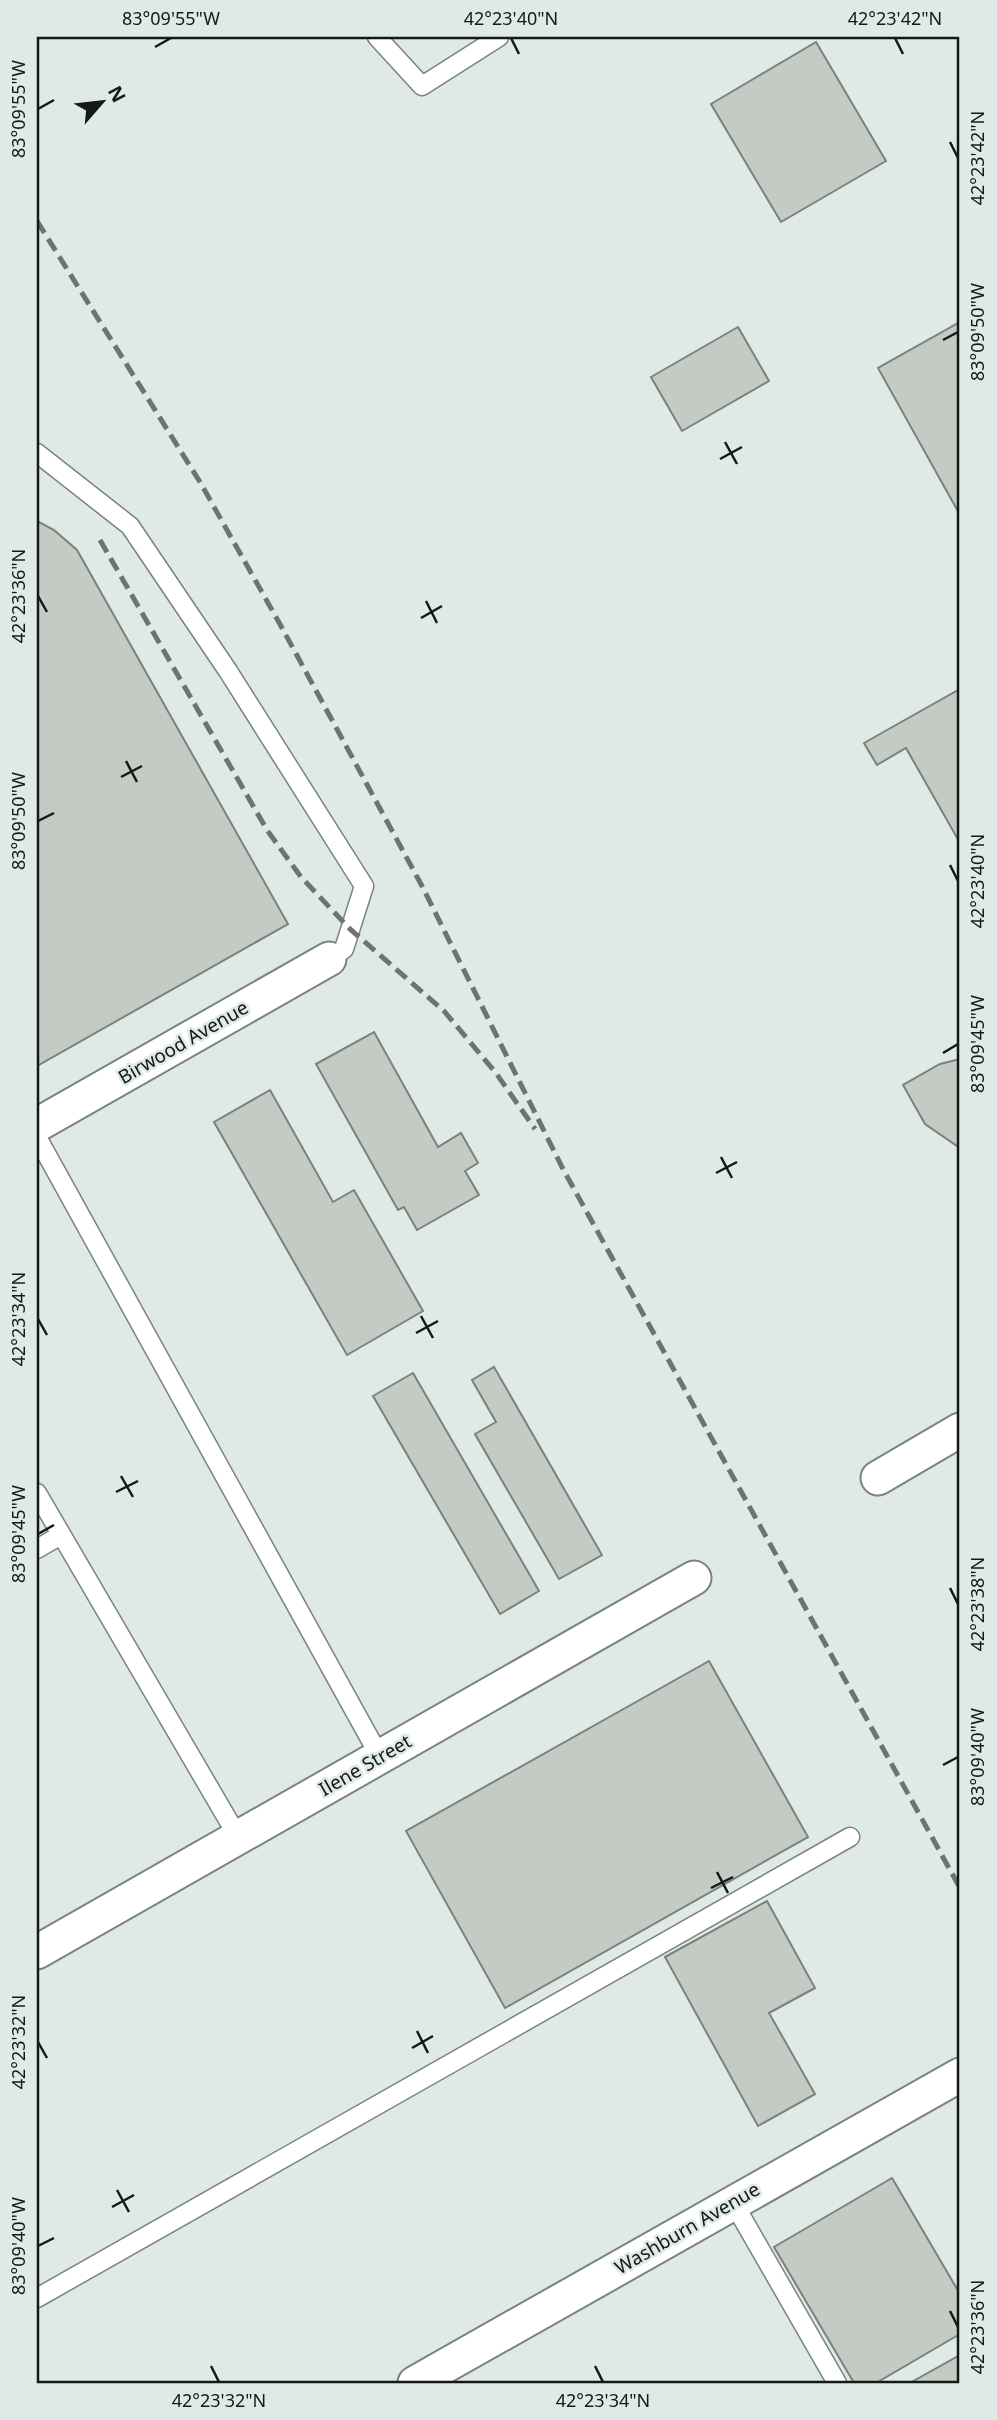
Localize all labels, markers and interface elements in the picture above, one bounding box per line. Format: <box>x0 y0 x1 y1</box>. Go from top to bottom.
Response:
text: 83°09'55"W <box>122 6 220 30</box>
text: 42°23'40"N <box>464 6 558 30</box>
text: 42°23'42"N <box>848 6 942 30</box>
text: 83°09'55"W <box>6 60 30 158</box>
north arrow <box>66 66 136 136</box>
text: N <box>102 81 132 107</box>
text: 42°23'42"N <box>965 111 989 205</box>
text: 83°09'50"W <box>965 283 989 381</box>
text: 42°23'36"N <box>6 549 30 643</box>
text: 83°09'50"W <box>6 772 30 870</box>
text: 42°23'40"N <box>965 834 989 928</box>
street label: Birwood Avenue <box>113 994 253 1090</box>
text: 83°09'45"W <box>965 995 989 1093</box>
text: 42°23'34"N <box>6 1272 30 1366</box>
text: 83°09'45"W <box>6 1485 30 1583</box>
text: 42°23'38"N <box>965 1557 989 1651</box>
text: 83°09'40"W <box>965 1708 989 1806</box>
street label: Ilene Street <box>314 1728 416 1802</box>
text: 42°23'32"N <box>6 1995 30 2089</box>
street label: Washburn Avenue <box>610 2176 764 2280</box>
text: 83°09'40"W <box>6 2197 30 2295</box>
text: 42°23'36"N <box>965 2280 989 2374</box>
text: 42°23'32"N <box>172 2388 266 2412</box>
text: 42°23'34"N <box>556 2388 650 2412</box>

